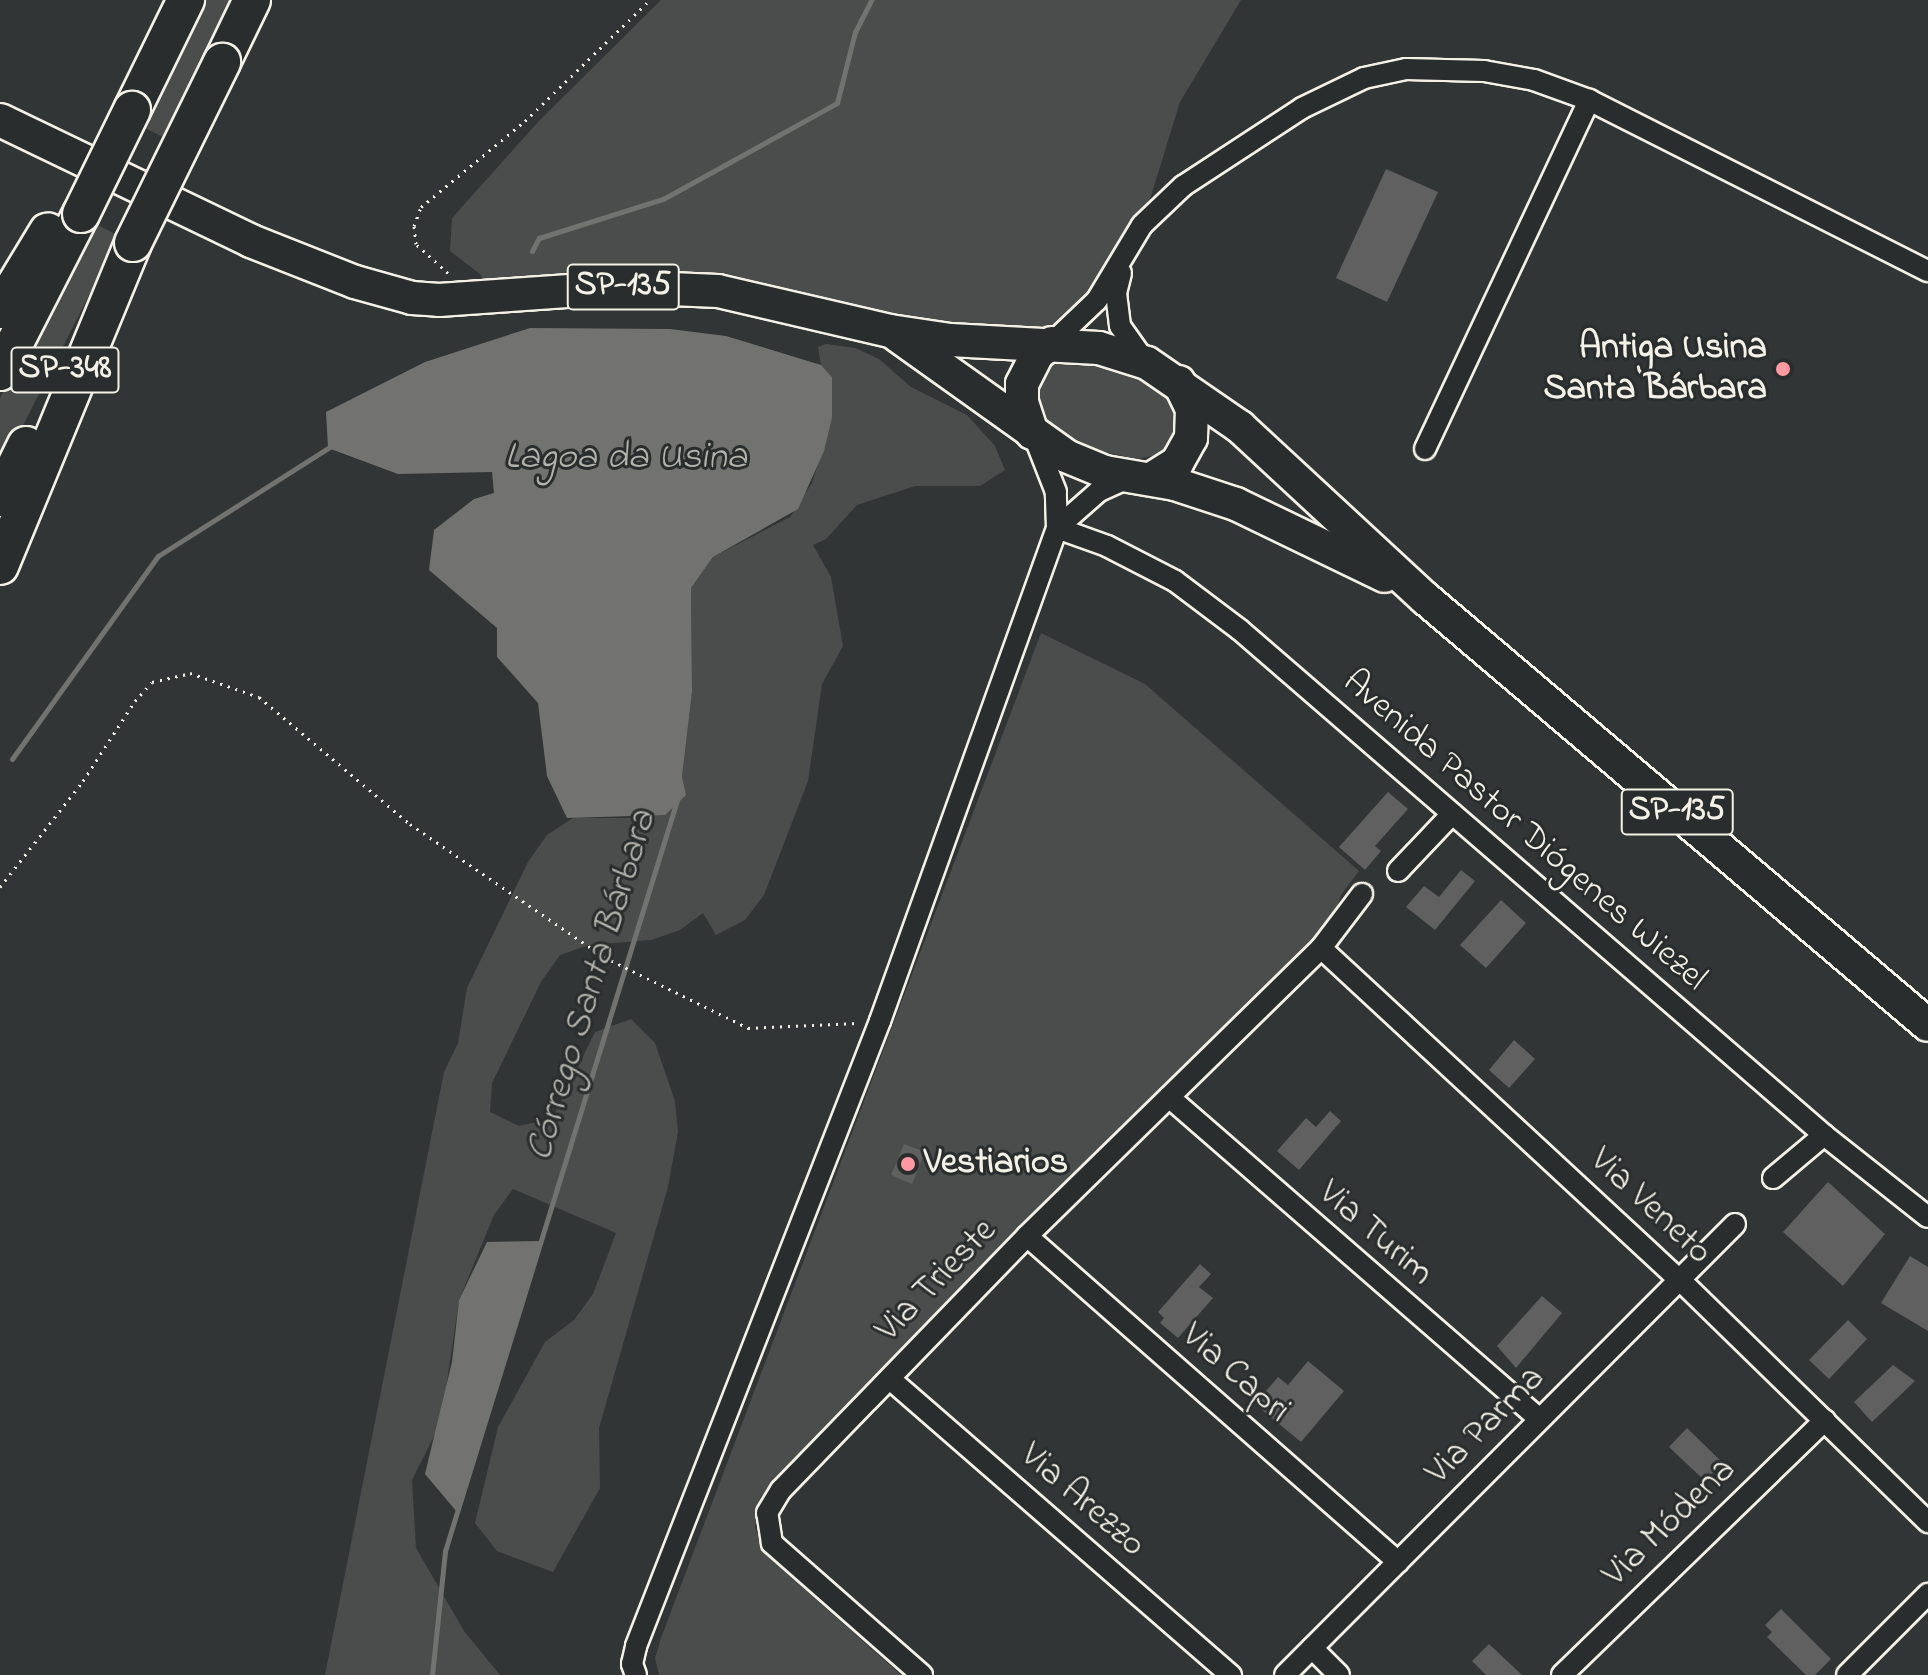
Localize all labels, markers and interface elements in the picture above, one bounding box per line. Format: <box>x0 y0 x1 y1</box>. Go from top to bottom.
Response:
road number: SP-135 <box>565 257 681 317</box>
place label: Antiga Usina Santa Bárbara <box>1544 326 1767 411</box>
road number: SP-348 <box>9 340 121 400</box>
marker: Antiga Usina Santa Bárbara <box>1774 360 1792 378</box>
water label: Lagoa da Usina <box>505 436 747 482</box>
street label: Avenida Pastor Diógenes Wiezel <box>1333 661 1715 1001</box>
road number: SP-135 <box>1619 782 1735 842</box>
water label: Córrego Santa Bárbara <box>518 806 668 1166</box>
street label: Via Veneto <box>1580 1140 1720 1274</box>
place label: Vestiarios <box>924 1142 1068 1186</box>
marker: Vestiarios <box>899 1155 917 1173</box>
street label: Via Turim <box>1309 1172 1441 1296</box>
street label: Via Trieste <box>868 1210 1006 1352</box>
street label: Via Capri <box>1172 1315 1298 1433</box>
street label: Via Parma <box>1418 1358 1554 1494</box>
street label: Via Arezzo <box>1010 1435 1154 1567</box>
street label: Via Módena <box>1595 1449 1745 1597</box>

